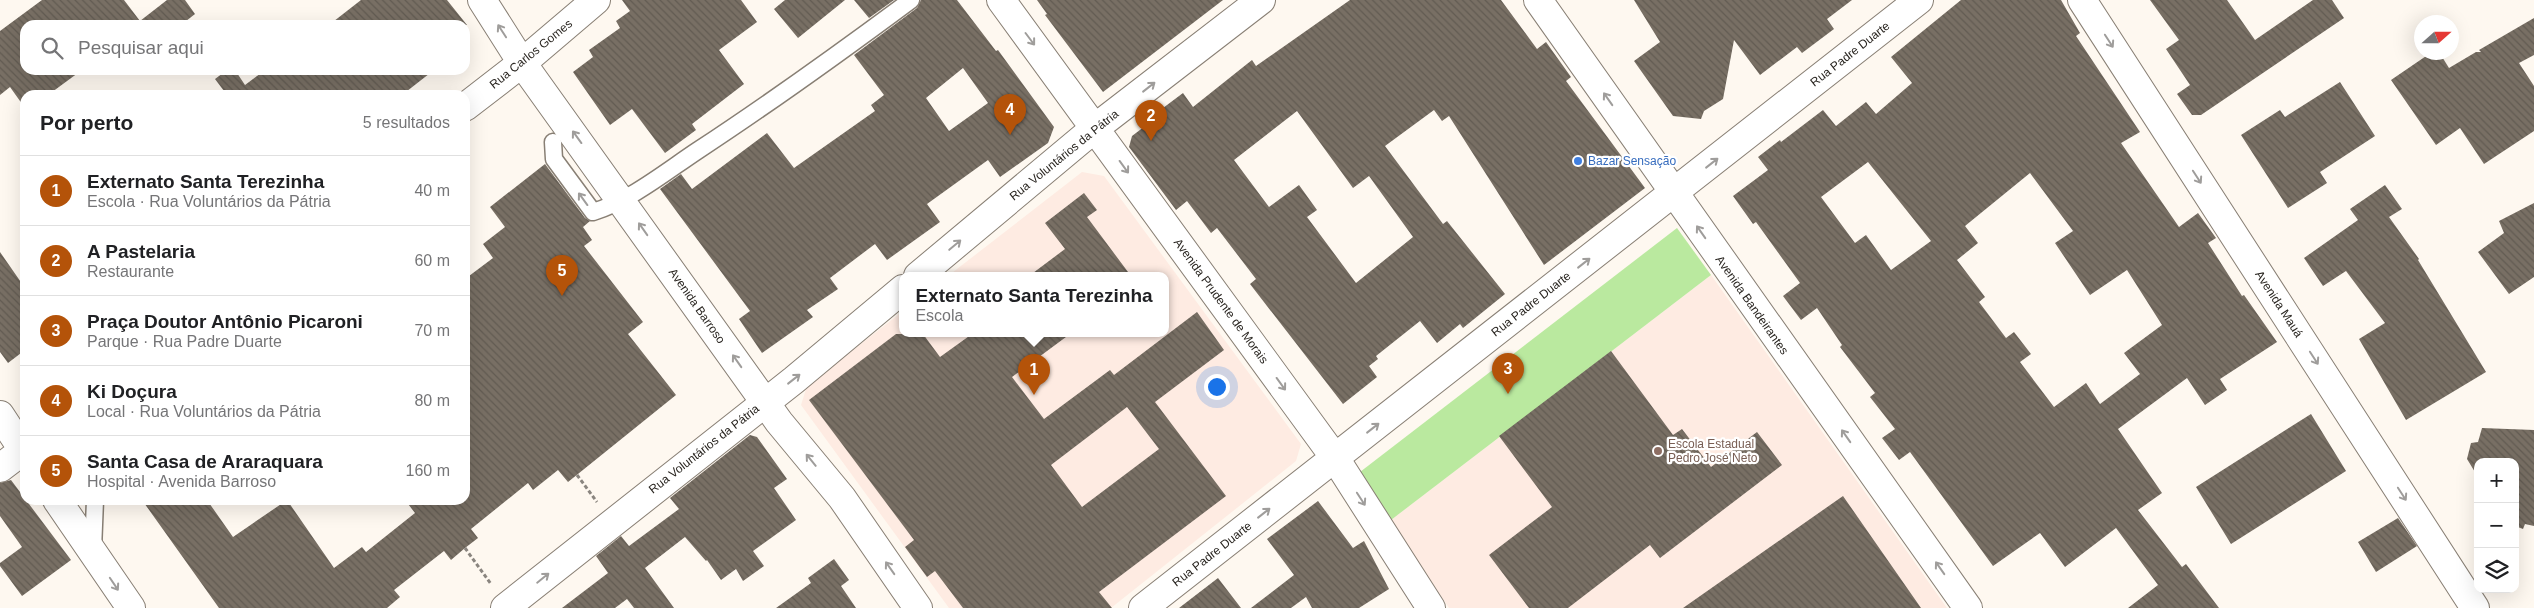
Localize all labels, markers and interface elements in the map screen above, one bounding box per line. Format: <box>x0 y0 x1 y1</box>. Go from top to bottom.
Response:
north arrow <box>2414 15 2459 60</box>
street label: Rua Carlos Gomes <box>487 16 575 92</box>
street label: Rua Padre Duarte <box>1808 19 1893 89</box>
search box <box>20 20 470 75</box>
one-way arrow <box>497 25 507 39</box>
one-way arrow <box>1025 32 1035 46</box>
icon: search <box>38 34 66 62</box>
one-way arrow <box>2103 34 2114 48</box>
text: Pesquisar aqui <box>78 37 204 58</box>
one-way arrow <box>1142 82 1156 92</box>
one-way arrow <box>1603 92 1613 106</box>
pin: 4 <box>994 94 1026 135</box>
pin: 2 <box>1135 100 1167 141</box>
street label: Rua Voluntários da Pátria <box>1007 107 1122 203</box>
text: Por perto <box>40 111 133 134</box>
text: 5 resultados <box>363 114 450 131</box>
one-way arrow <box>572 130 582 144</box>
place label: Bazar Sensação <box>1588 154 1676 168</box>
marker: Bazar Sensação <box>1572 155 1584 167</box>
one-way arrow <box>1705 157 1718 168</box>
one-way arrow <box>1119 160 1129 174</box>
one-way arrow <box>2192 170 2202 184</box>
text: Externato Santa Terezinha <box>87 171 324 192</box>
text: 1 <box>52 182 60 199</box>
text: 40 m <box>414 182 450 199</box>
one-way arrow <box>578 192 588 206</box>
text: Escola · Rua Voluntários da Pátria <box>87 193 331 210</box>
one-way arrow <box>638 222 648 236</box>
one-way arrow <box>1696 225 1706 239</box>
street label: Avenida Prudente de Morais <box>1171 236 1271 366</box>
one-way arrow <box>948 240 961 251</box>
text: A Pastelaria <box>87 241 195 262</box>
text: 2 <box>52 252 60 269</box>
text: 60 m <box>414 252 450 269</box>
street label: Avenida Bandeirantes <box>1713 253 1791 357</box>
pin: 5 <box>546 255 578 296</box>
one-way arrow <box>1577 258 1591 268</box>
text: Restaurante <box>87 263 174 280</box>
street label: Avenida Barroso <box>666 266 728 347</box>
street label: Avenida Mauá <box>2252 268 2306 340</box>
street label: Rua Padre Duarte <box>1489 269 1574 339</box>
popup <box>899 272 1169 337</box>
text: Externato Santa Terezinha <box>915 285 1153 306</box>
text: Escola <box>915 307 963 324</box>
text: Praça Doutor Antônio Picaroni <box>87 311 363 332</box>
text: 3 <box>52 322 60 339</box>
text: 70 m <box>414 322 450 339</box>
text: Parque · Rua Padre Duarte <box>87 333 282 350</box>
one-way arrow <box>2308 351 2319 365</box>
pin: 3 <box>1492 353 1524 394</box>
one-way arrow <box>732 354 742 368</box>
pin: 1 <box>1018 354 1050 395</box>
one-way arrow <box>787 374 800 385</box>
your location <box>1204 374 1230 400</box>
one-way arrow <box>1276 377 1286 391</box>
text: Ki Doçura <box>87 381 177 402</box>
text: 4 <box>52 392 60 409</box>
text: 80 m <box>414 392 450 409</box>
street label: Rua Voluntários da Pátria <box>646 401 762 496</box>
text: Local · Rua Voluntários da Pátria <box>87 403 321 420</box>
one-way arrow <box>1366 422 1379 433</box>
one-way arrow <box>1841 429 1851 443</box>
place label: Escola Estadual Pedro José Neto <box>1668 437 1758 465</box>
marker: Escola Estadual Pedro José Neto <box>1652 445 1664 457</box>
text: Santa Casa de Araraquara <box>87 451 323 472</box>
one-way arrow <box>806 454 817 467</box>
map controls <box>2474 458 2519 593</box>
button: + <box>2474 458 2519 503</box>
text: 5 <box>52 462 60 479</box>
text: 160 m <box>406 462 450 479</box>
text: Hospital · Avenida Barroso <box>87 473 276 490</box>
one-way arrow <box>2397 487 2407 501</box>
one-way arrow <box>1356 491 1366 505</box>
button: − <box>2474 503 2519 548</box>
one-way arrow <box>1257 508 1270 519</box>
street label: Rua Padre Duarte <box>1170 519 1255 589</box>
button: layers <box>2474 548 2519 593</box>
one-way arrow <box>885 561 895 575</box>
one-way arrow <box>1935 561 1945 575</box>
one-way arrow <box>536 572 549 583</box>
one-way arrow <box>109 577 119 591</box>

